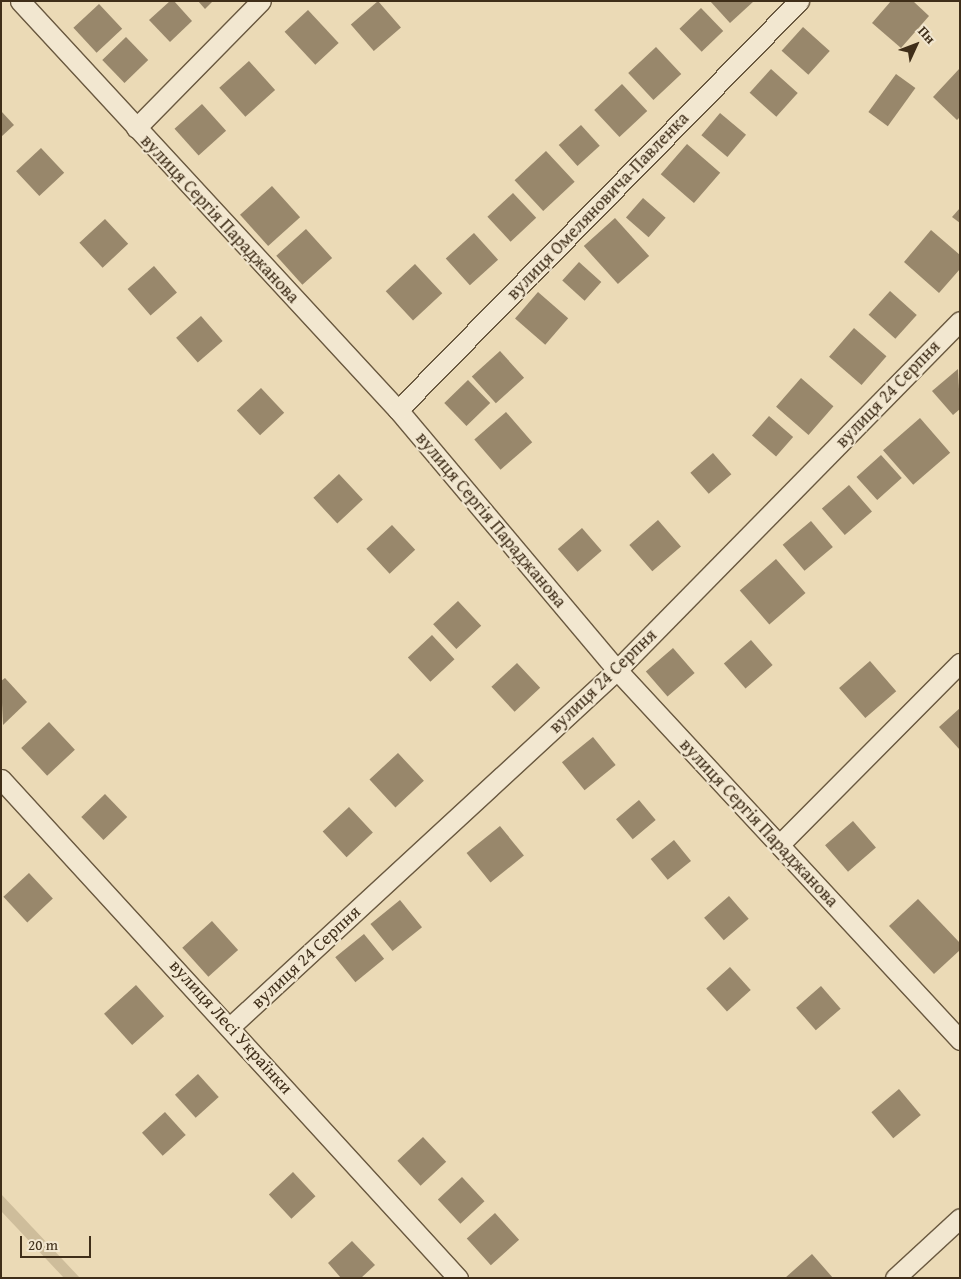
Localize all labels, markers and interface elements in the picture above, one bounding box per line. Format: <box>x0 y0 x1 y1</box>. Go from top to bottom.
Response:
north arrow <box>891 20 941 70</box>
text: Пн <box>914 21 940 48</box>
street label: вулиця Омеляновича-Павленка <box>503 108 693 304</box>
street label: вулиця Сергія Параджанова <box>136 130 304 308</box>
street label: вулиця 24 Серпня <box>831 336 945 452</box>
street label: вулиця Сергія Параджанова <box>411 428 571 612</box>
street label: вулиця 24 Серпня <box>545 624 661 738</box>
street label: вулиця Сергія Параджанова <box>675 734 843 912</box>
street label: вулиця 24 Серпня <box>247 901 365 1013</box>
street label: вулиця Лесі Українки <box>165 955 297 1099</box>
scale bar <box>22 1226 94 1258</box>
text: 20 m <box>28 1234 58 1255</box>

